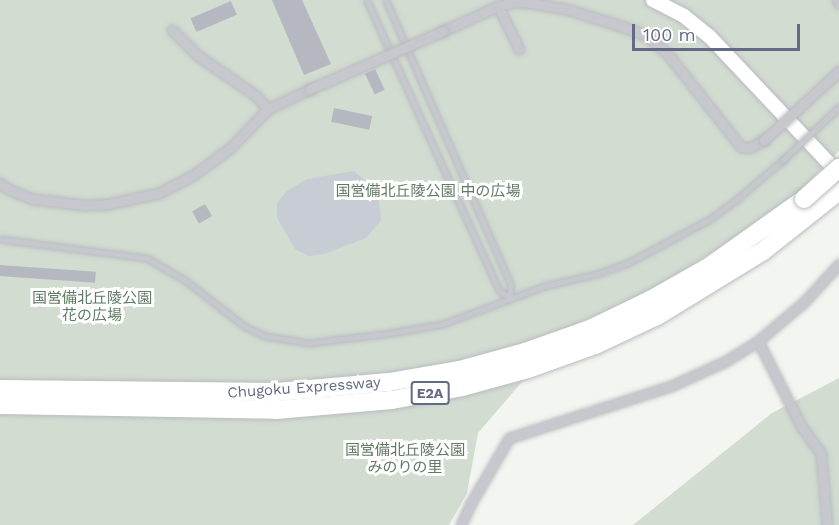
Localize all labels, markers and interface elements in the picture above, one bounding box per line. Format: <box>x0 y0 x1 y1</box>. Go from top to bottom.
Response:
scale bar <box>635 12 803 50</box>
text: 100 m <box>643 24 696 45</box>
park label: 国営備北丘陵公園 中の広場 <box>335 183 521 201</box>
park label: 国営備北丘陵公園 花の広場 <box>32 289 152 324</box>
street label: Chugoku Expressway <box>227 374 381 402</box>
road number: E2A <box>410 382 450 404</box>
park label: 国営備北丘陵公園 みのりの里 <box>345 441 465 476</box>

